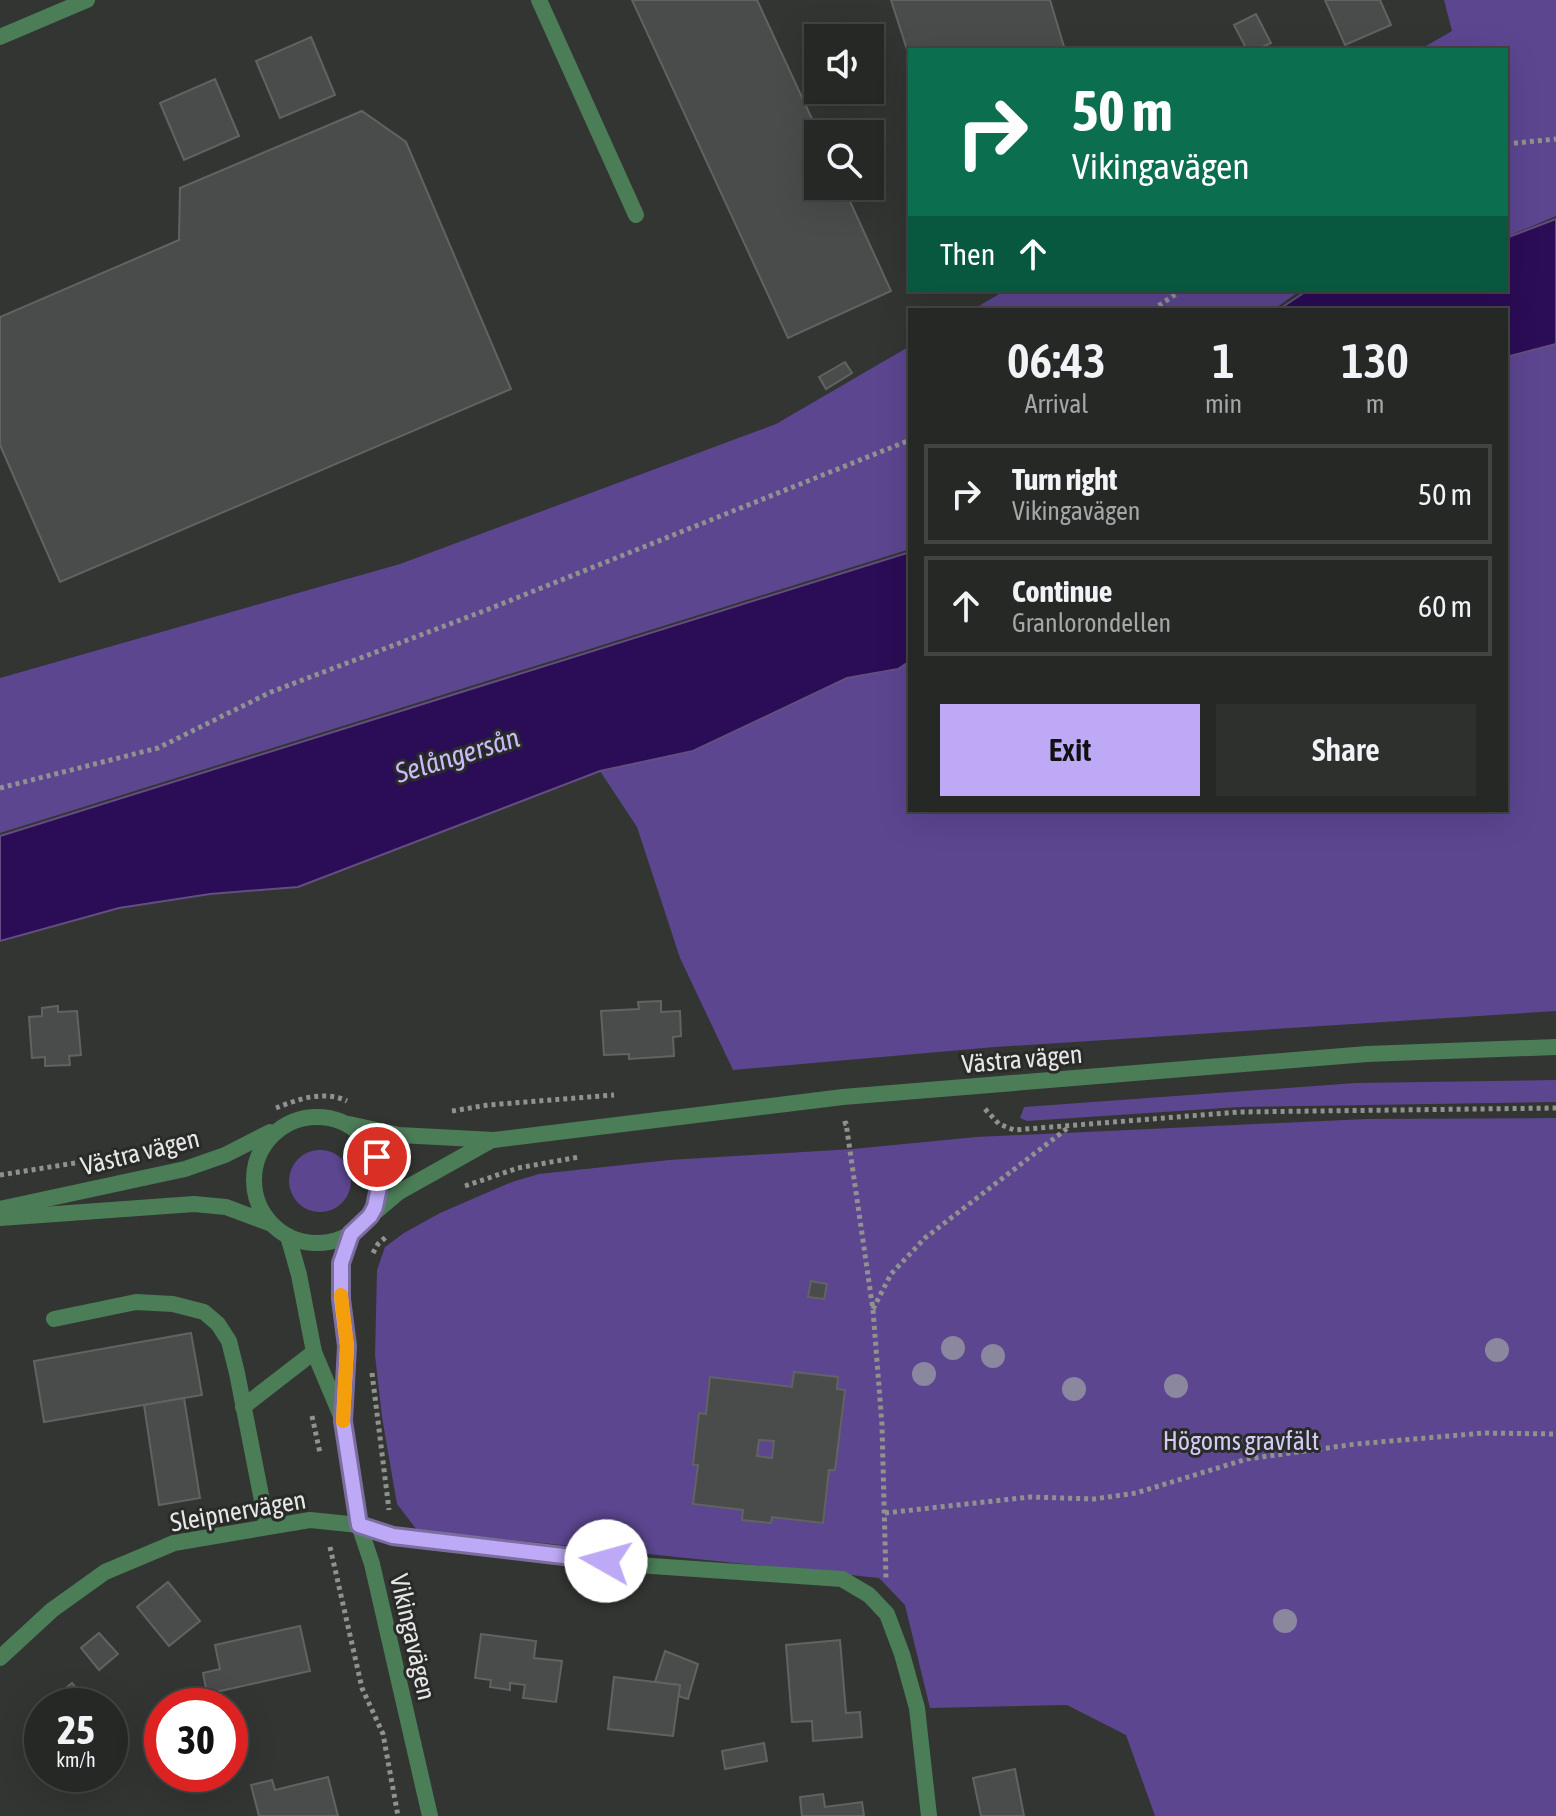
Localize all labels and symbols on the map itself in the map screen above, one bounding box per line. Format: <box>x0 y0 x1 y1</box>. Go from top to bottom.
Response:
water label: Selångersån <box>390 721 523 789</box>
street label: Västra vägen <box>960 1039 1084 1079</box>
street label: Västra vägen <box>78 1123 202 1181</box>
pin <box>343 1123 411 1191</box>
park label: Högoms gravfält <box>1163 1426 1319 1456</box>
street label: Sleipnervägen <box>168 1484 308 1538</box>
position arrow <box>564 1519 648 1603</box>
street label: Vikingavägen <box>384 1571 442 1703</box>
speed limit sign: 30 <box>144 1688 248 1792</box>

